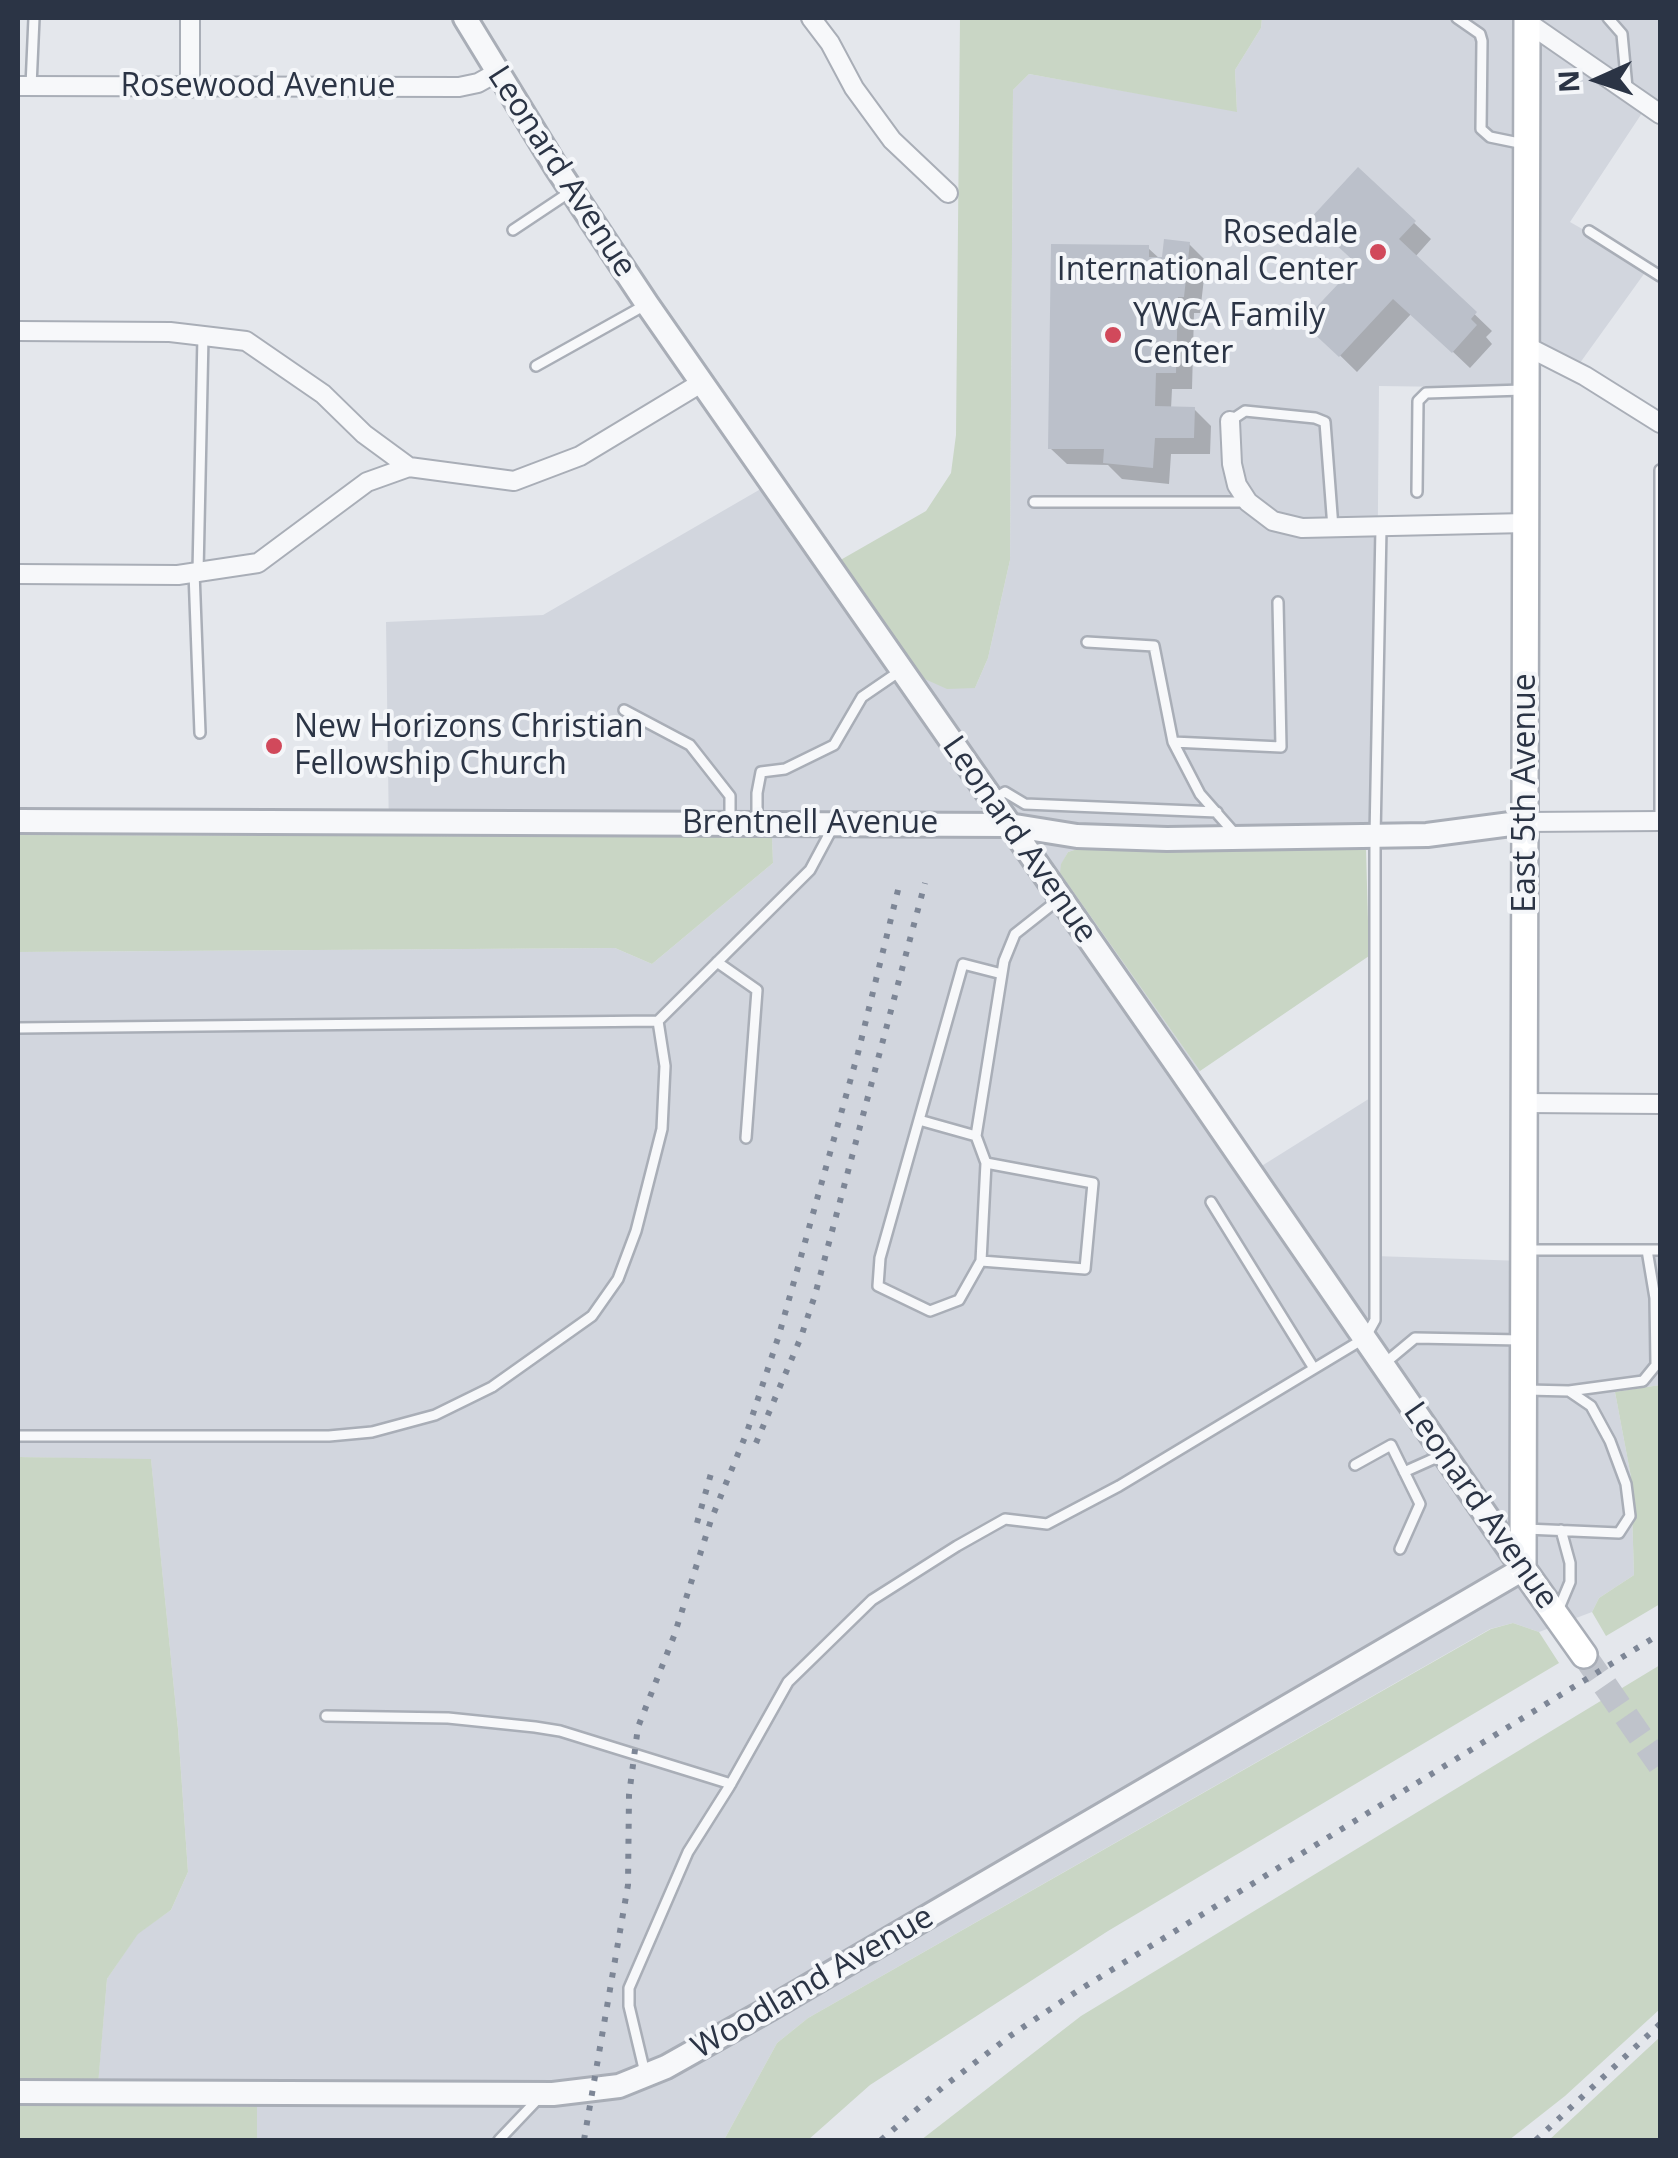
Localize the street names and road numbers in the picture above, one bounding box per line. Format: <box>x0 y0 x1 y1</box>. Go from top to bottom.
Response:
street label: Leonard Avenue <box>479 59 643 285</box>
street label: Rosewood Avenue <box>121 68 395 106</box>
street label: East 5th Avenue <box>1507 673 1545 913</box>
street label: Leonard Avenue <box>933 729 1105 951</box>
street label: Brentnell Avenue <box>682 805 938 843</box>
street label: Leonard Avenue <box>1394 1395 1566 1617</box>
street label: Woodland Avenue <box>685 1898 941 2068</box>

